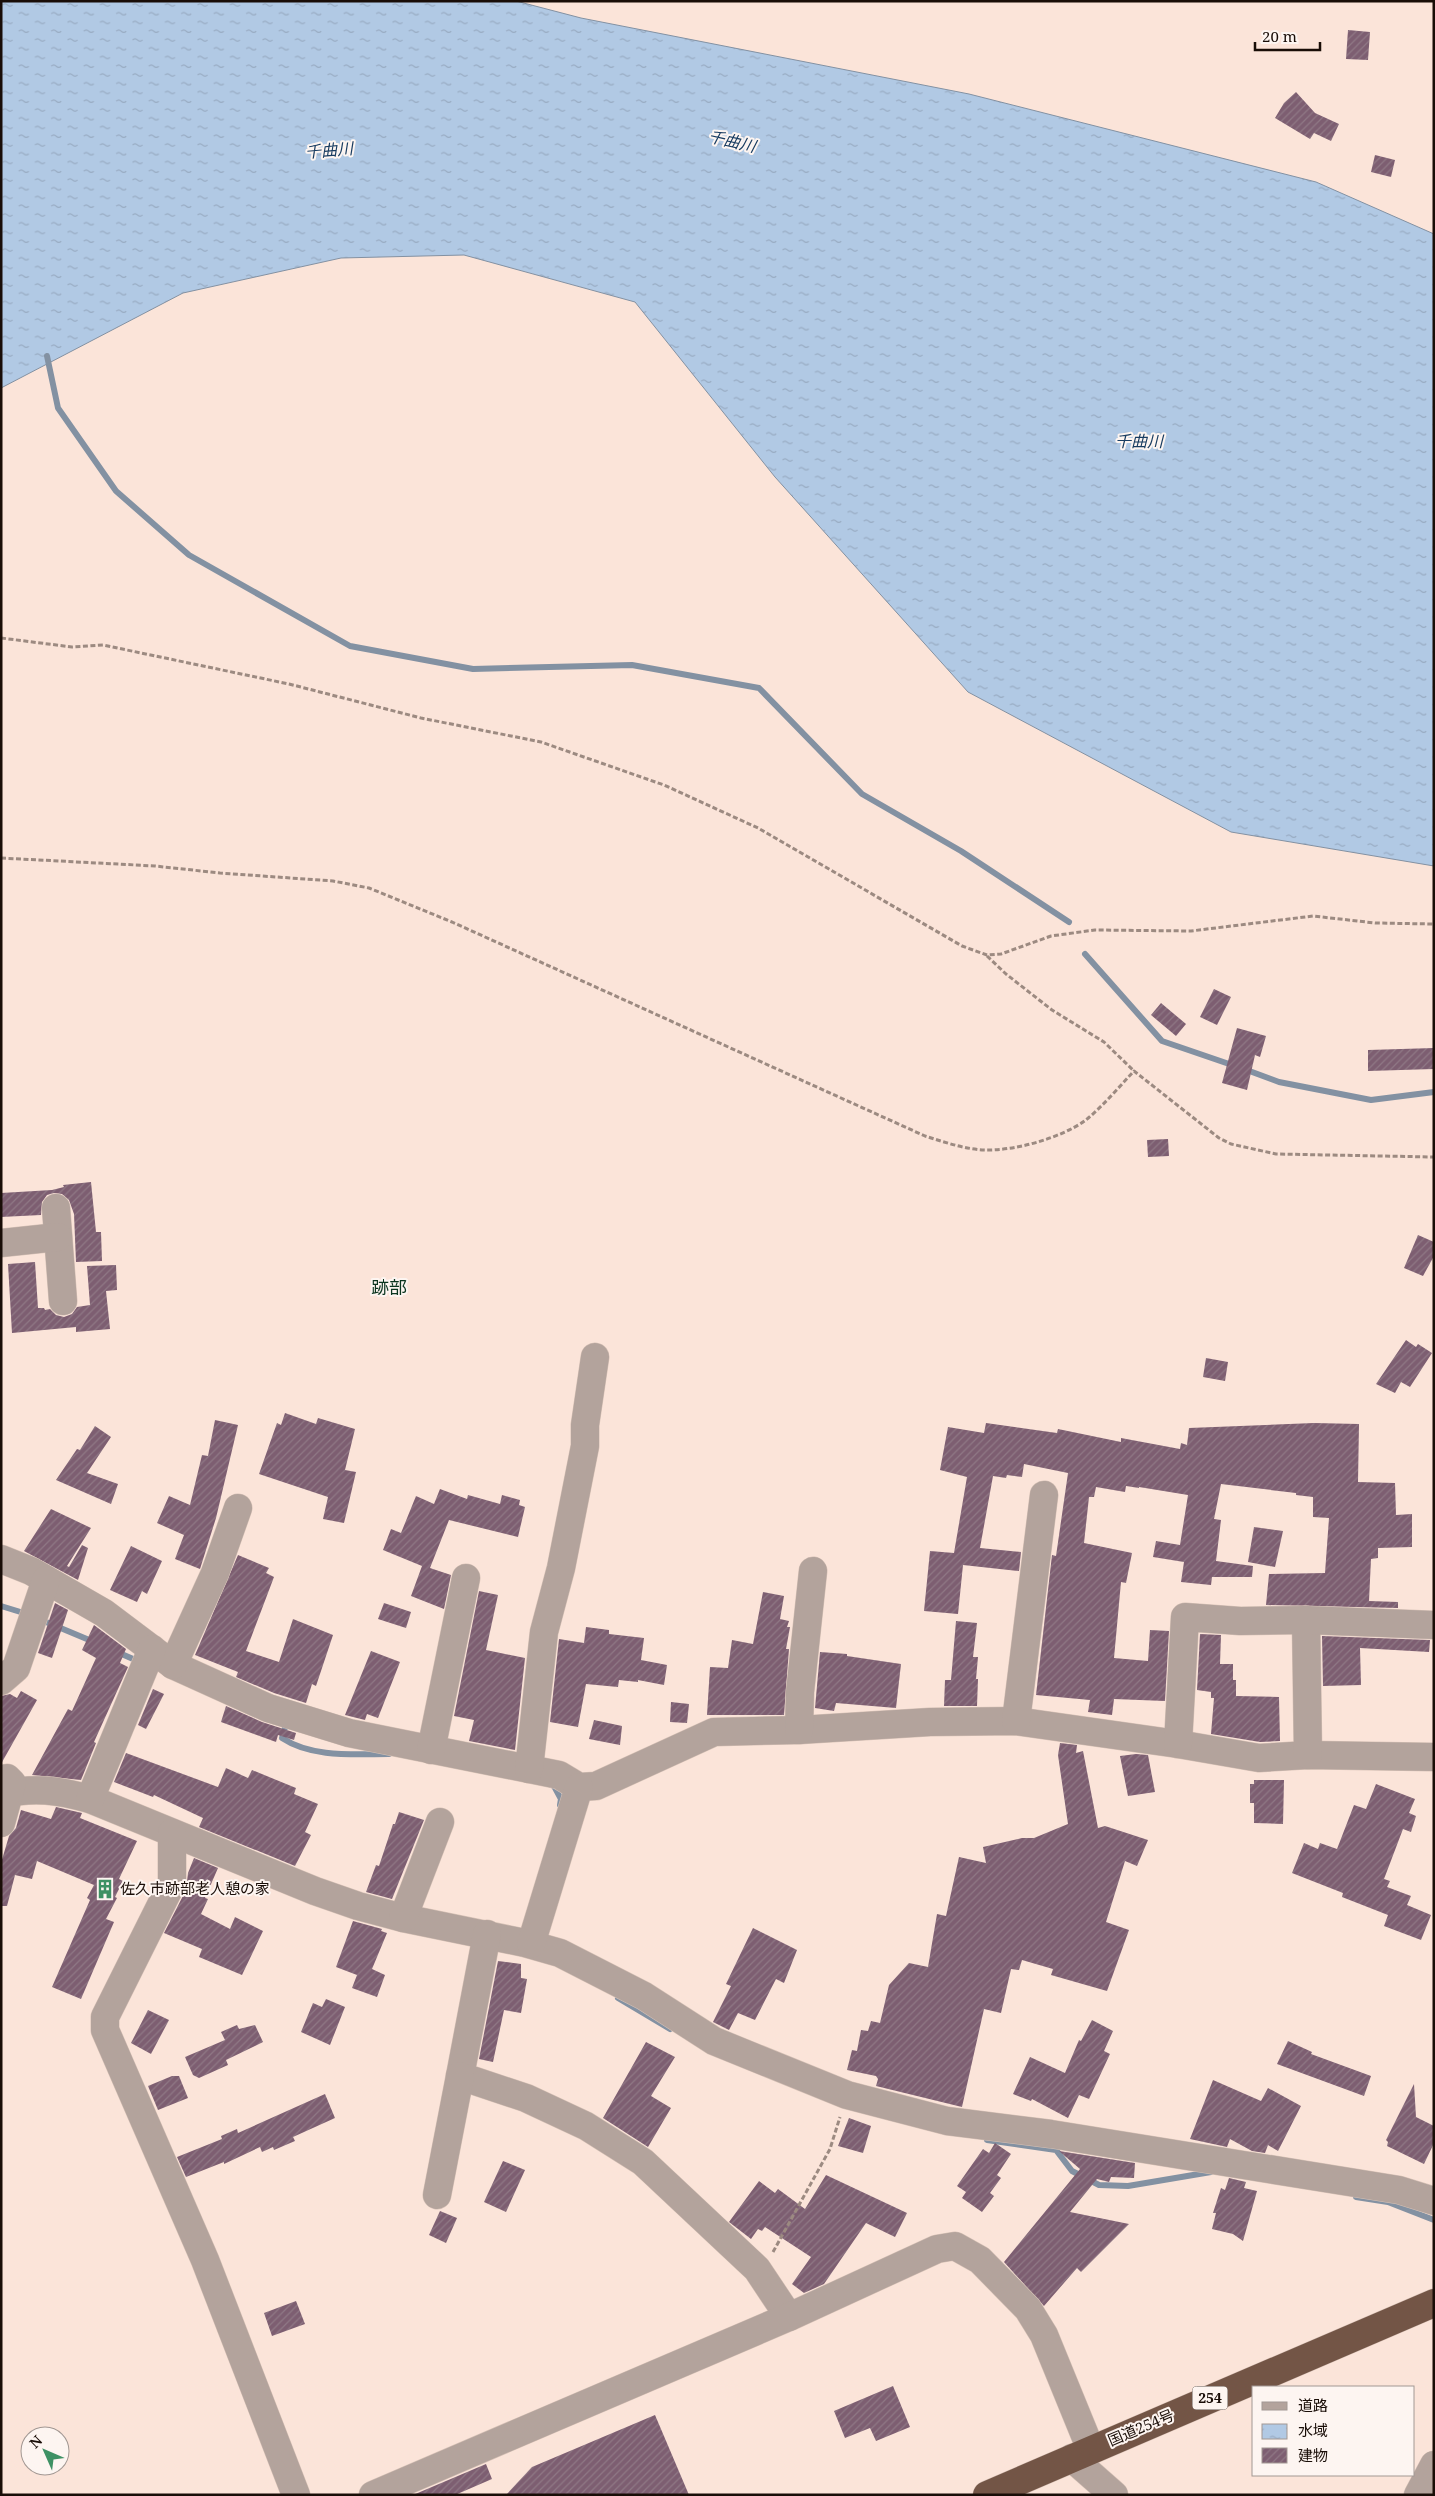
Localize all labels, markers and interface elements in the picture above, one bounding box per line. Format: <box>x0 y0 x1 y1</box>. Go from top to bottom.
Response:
scale bar <box>1255 20 1320 52</box>
text: 20 m <box>1262 26 1297 46</box>
water label: 千曲川 <box>706 125 760 158</box>
water label: 千曲川 <box>304 137 356 163</box>
water label: 千曲川 <box>1115 430 1165 452</box>
district label: 跡部 <box>371 1275 407 1299</box>
building icon: 佐久市跡部老人憩の家 <box>94 1878 116 1900</box>
place label: 佐久市跡部老人憩の家 <box>120 1878 270 1898</box>
road number: 254 <box>1192 2386 1228 2410</box>
legend <box>1252 2386 1415 2476</box>
text: 道路 <box>1298 2395 1328 2415</box>
street label: 国道254号 <box>1104 2404 1177 2450</box>
text: 水域 <box>1298 2420 1328 2440</box>
north arrow <box>20 2426 70 2476</box>
text: N <box>25 2431 46 2452</box>
text: 建物 <box>1298 2445 1328 2465</box>

